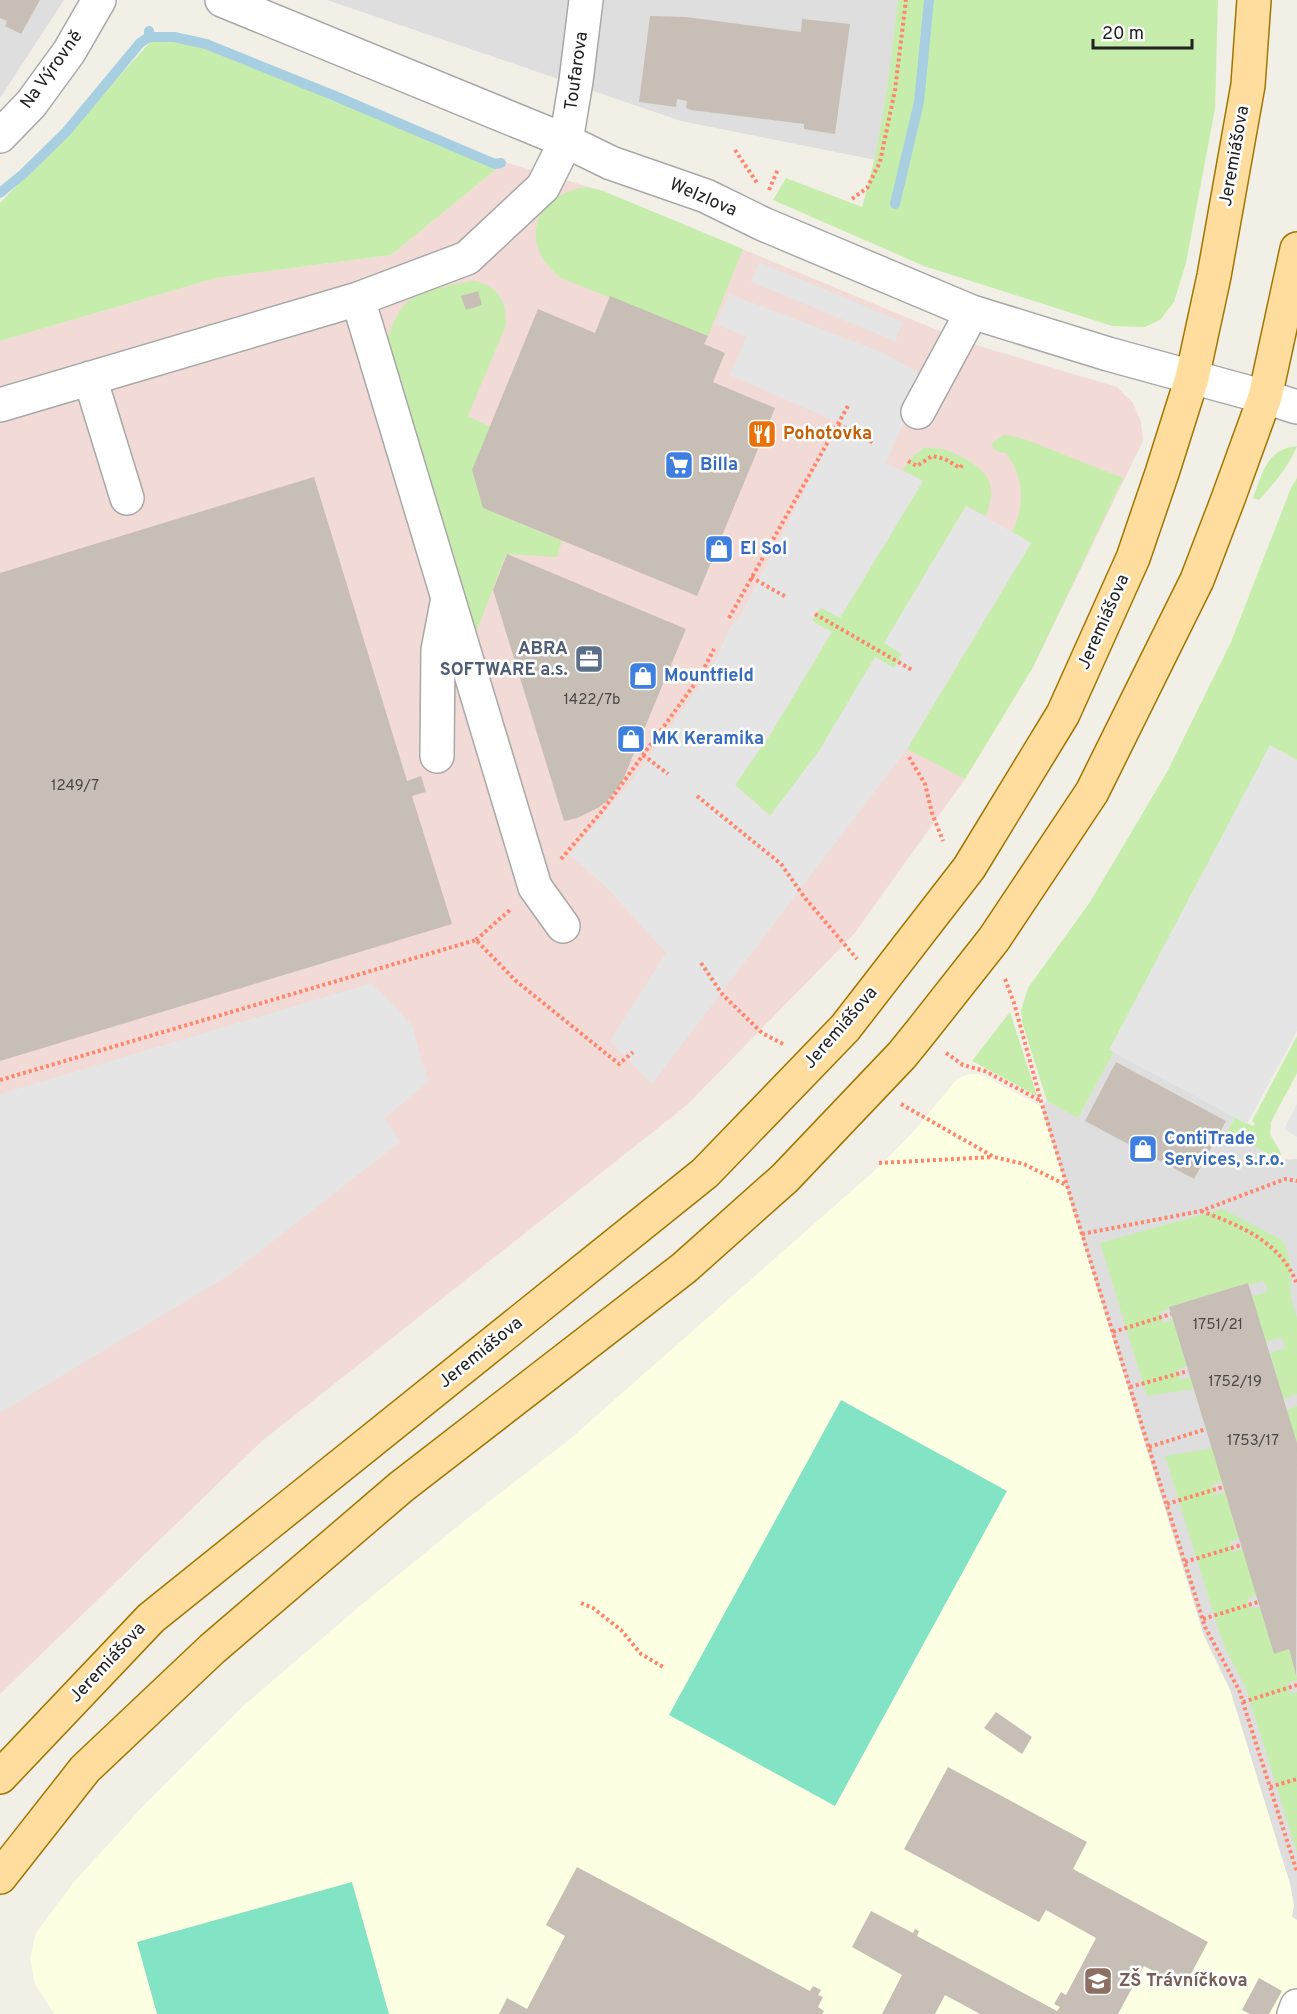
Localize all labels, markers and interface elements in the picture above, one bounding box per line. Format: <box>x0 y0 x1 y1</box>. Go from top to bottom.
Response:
scale bar <box>1093 12 1192 50</box>
text: 20 m <box>1102 23 1144 46</box>
street label: Na Výrovně <box>16 26 88 114</box>
street label: Toufarova <box>560 30 594 112</box>
street label: Jeremiášova <box>1215 104 1255 208</box>
street label: Welzlova <box>666 173 740 223</box>
restaurant icon: Pohotovka <box>746 418 778 450</box>
place label: Pohotovka <box>783 423 872 446</box>
supermarket icon: Billa <box>663 449 695 481</box>
place label: Billa <box>700 454 738 477</box>
shop icon: El Sol <box>703 533 735 565</box>
place label: El Sol <box>740 538 787 561</box>
street label: Jeremiášova <box>1073 571 1135 673</box>
place label: ABRA SOFTWARE a.s. <box>440 638 568 682</box>
office icon: ABRA SOFTWARE a.s. <box>573 643 605 675</box>
shop icon: Mountfield <box>627 660 659 692</box>
place label: Mountfield <box>664 665 754 688</box>
house number: 1422/7b <box>564 691 620 710</box>
shop icon: MK Keramika <box>615 723 647 755</box>
place label: MK Keramika <box>652 728 764 751</box>
house number: 1249/7 <box>51 777 99 796</box>
street label: Jeremiášova <box>799 982 883 1074</box>
place label: ContiTrade Services, s.r.o. <box>1164 1128 1284 1172</box>
shop icon: ContiTrade Services, s.r.o. <box>1127 1133 1159 1165</box>
street label: Jeremiášova <box>434 1312 528 1394</box>
house number: 1751/21 <box>1193 1316 1243 1335</box>
house number: 1752/19 <box>1208 1373 1262 1392</box>
house number: 1753/17 <box>1227 1432 1279 1451</box>
street label: Jeremiášova <box>65 1618 151 1708</box>
school or university icon: ZŠ Trávníčkova <box>1082 1965 1114 1997</box>
place label: ZŠ Trávníčkova <box>1119 1968 1248 1993</box>

